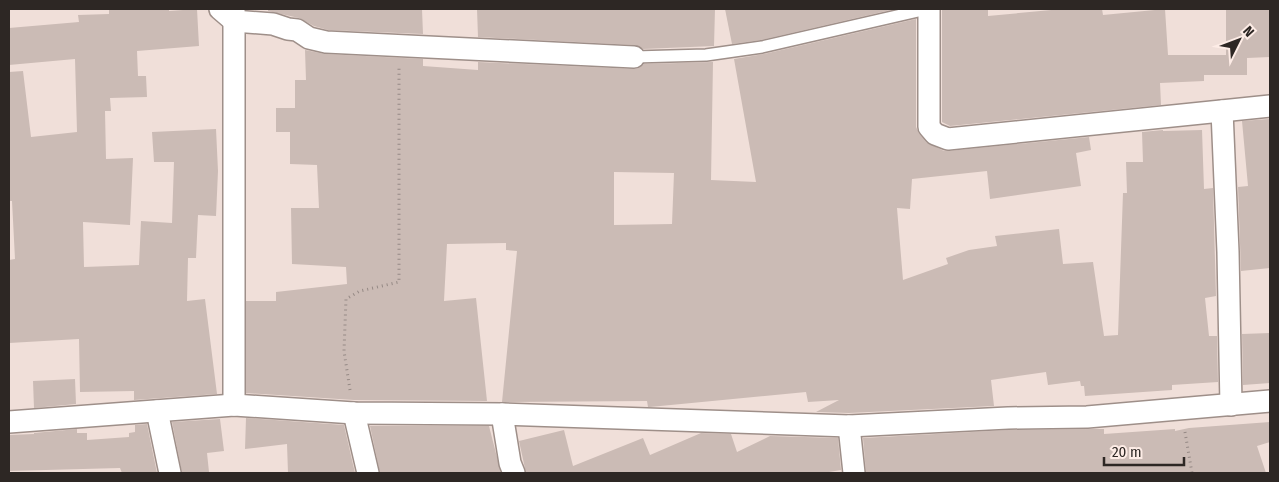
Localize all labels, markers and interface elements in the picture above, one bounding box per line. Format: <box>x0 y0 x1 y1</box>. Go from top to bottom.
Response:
north arrow <box>1214 15 1264 65</box>
text: N <box>1239 23 1257 40</box>
scale bar <box>1104 434 1184 466</box>
text: 20 m <box>1112 443 1142 461</box>

